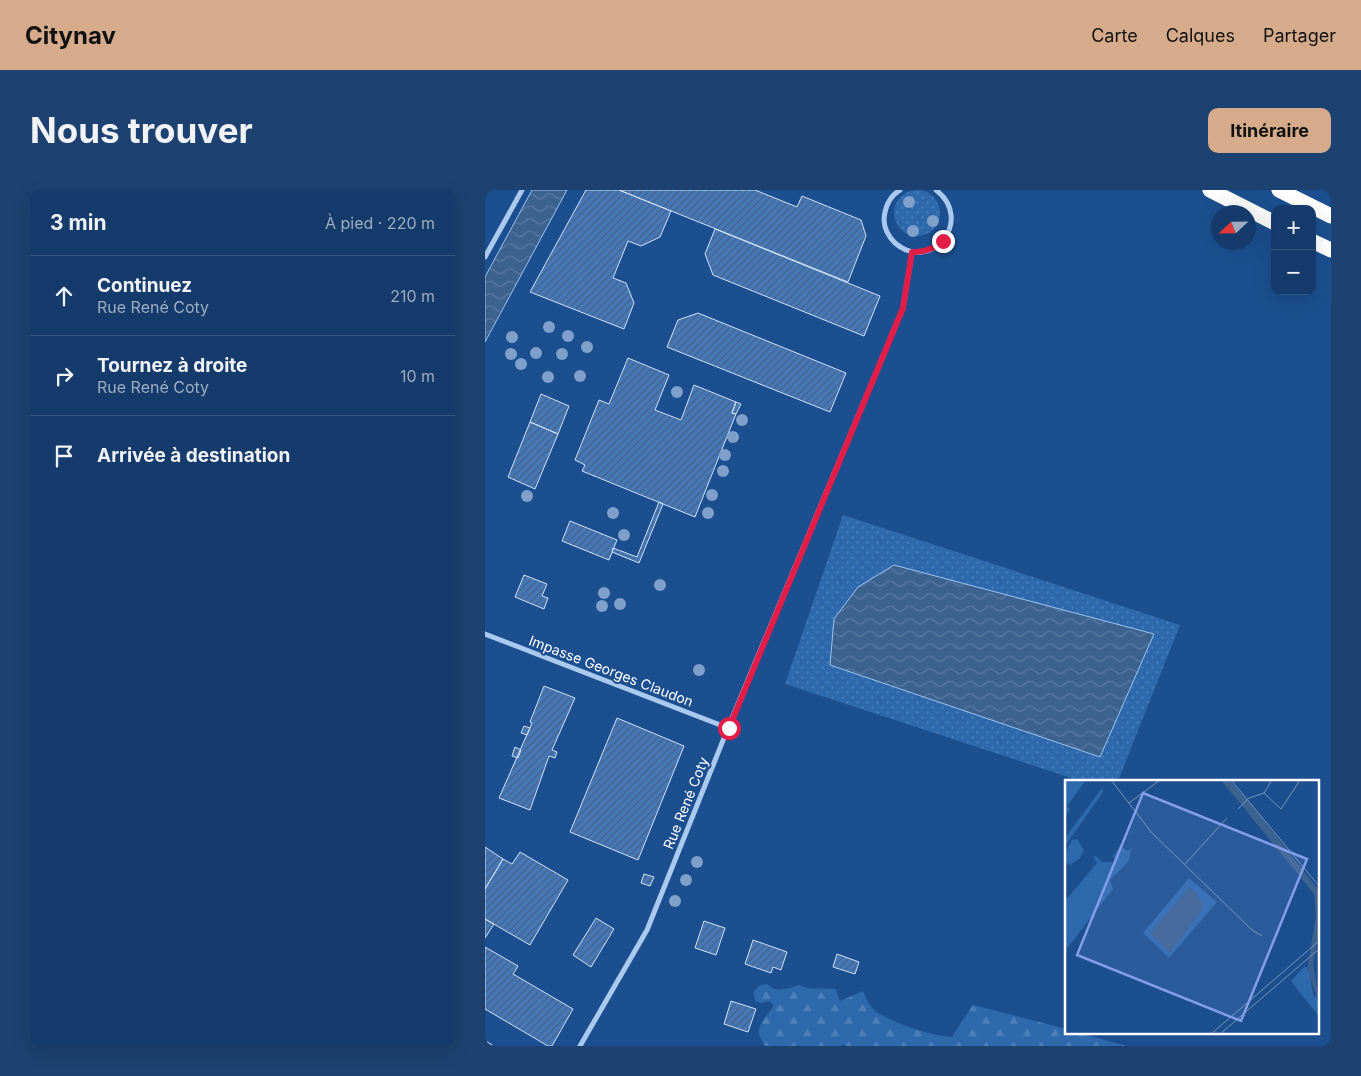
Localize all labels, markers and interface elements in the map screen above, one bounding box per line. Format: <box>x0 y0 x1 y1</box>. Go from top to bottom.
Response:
text: Citynav <box>25 21 116 50</box>
text: Carte <box>1091 25 1138 46</box>
text: Calques <box>1166 25 1235 46</box>
text: Partager <box>1263 25 1336 46</box>
button: Itinéraire <box>1208 108 1331 153</box>
text: Nous trouver <box>30 109 253 151</box>
north arrow <box>1211 205 1256 250</box>
map controls <box>1271 205 1316 295</box>
button: + <box>1271 205 1316 250</box>
text: 3 min <box>50 210 106 235</box>
text: À pied · 220 m <box>325 213 435 233</box>
route end <box>932 230 955 253</box>
button: − <box>1271 250 1316 295</box>
text: Continuez <box>97 274 192 297</box>
icon: ahead <box>50 282 78 310</box>
text: 210 m <box>390 286 435 306</box>
text: Rue René Coty <box>97 297 209 317</box>
text: Tournez à droite <box>97 354 247 377</box>
icon: right <box>50 362 78 390</box>
text: 10 m <box>400 366 435 386</box>
text: Rue René Coty <box>97 377 209 397</box>
icon: arrive <box>50 442 78 470</box>
text: Arrivée à destination <box>97 444 290 467</box>
street label: Impasse Georges Claudon <box>527 631 696 710</box>
route start <box>718 717 741 740</box>
street label: Rue René Coty <box>659 754 712 851</box>
inset map <box>1065 780 1319 1034</box>

